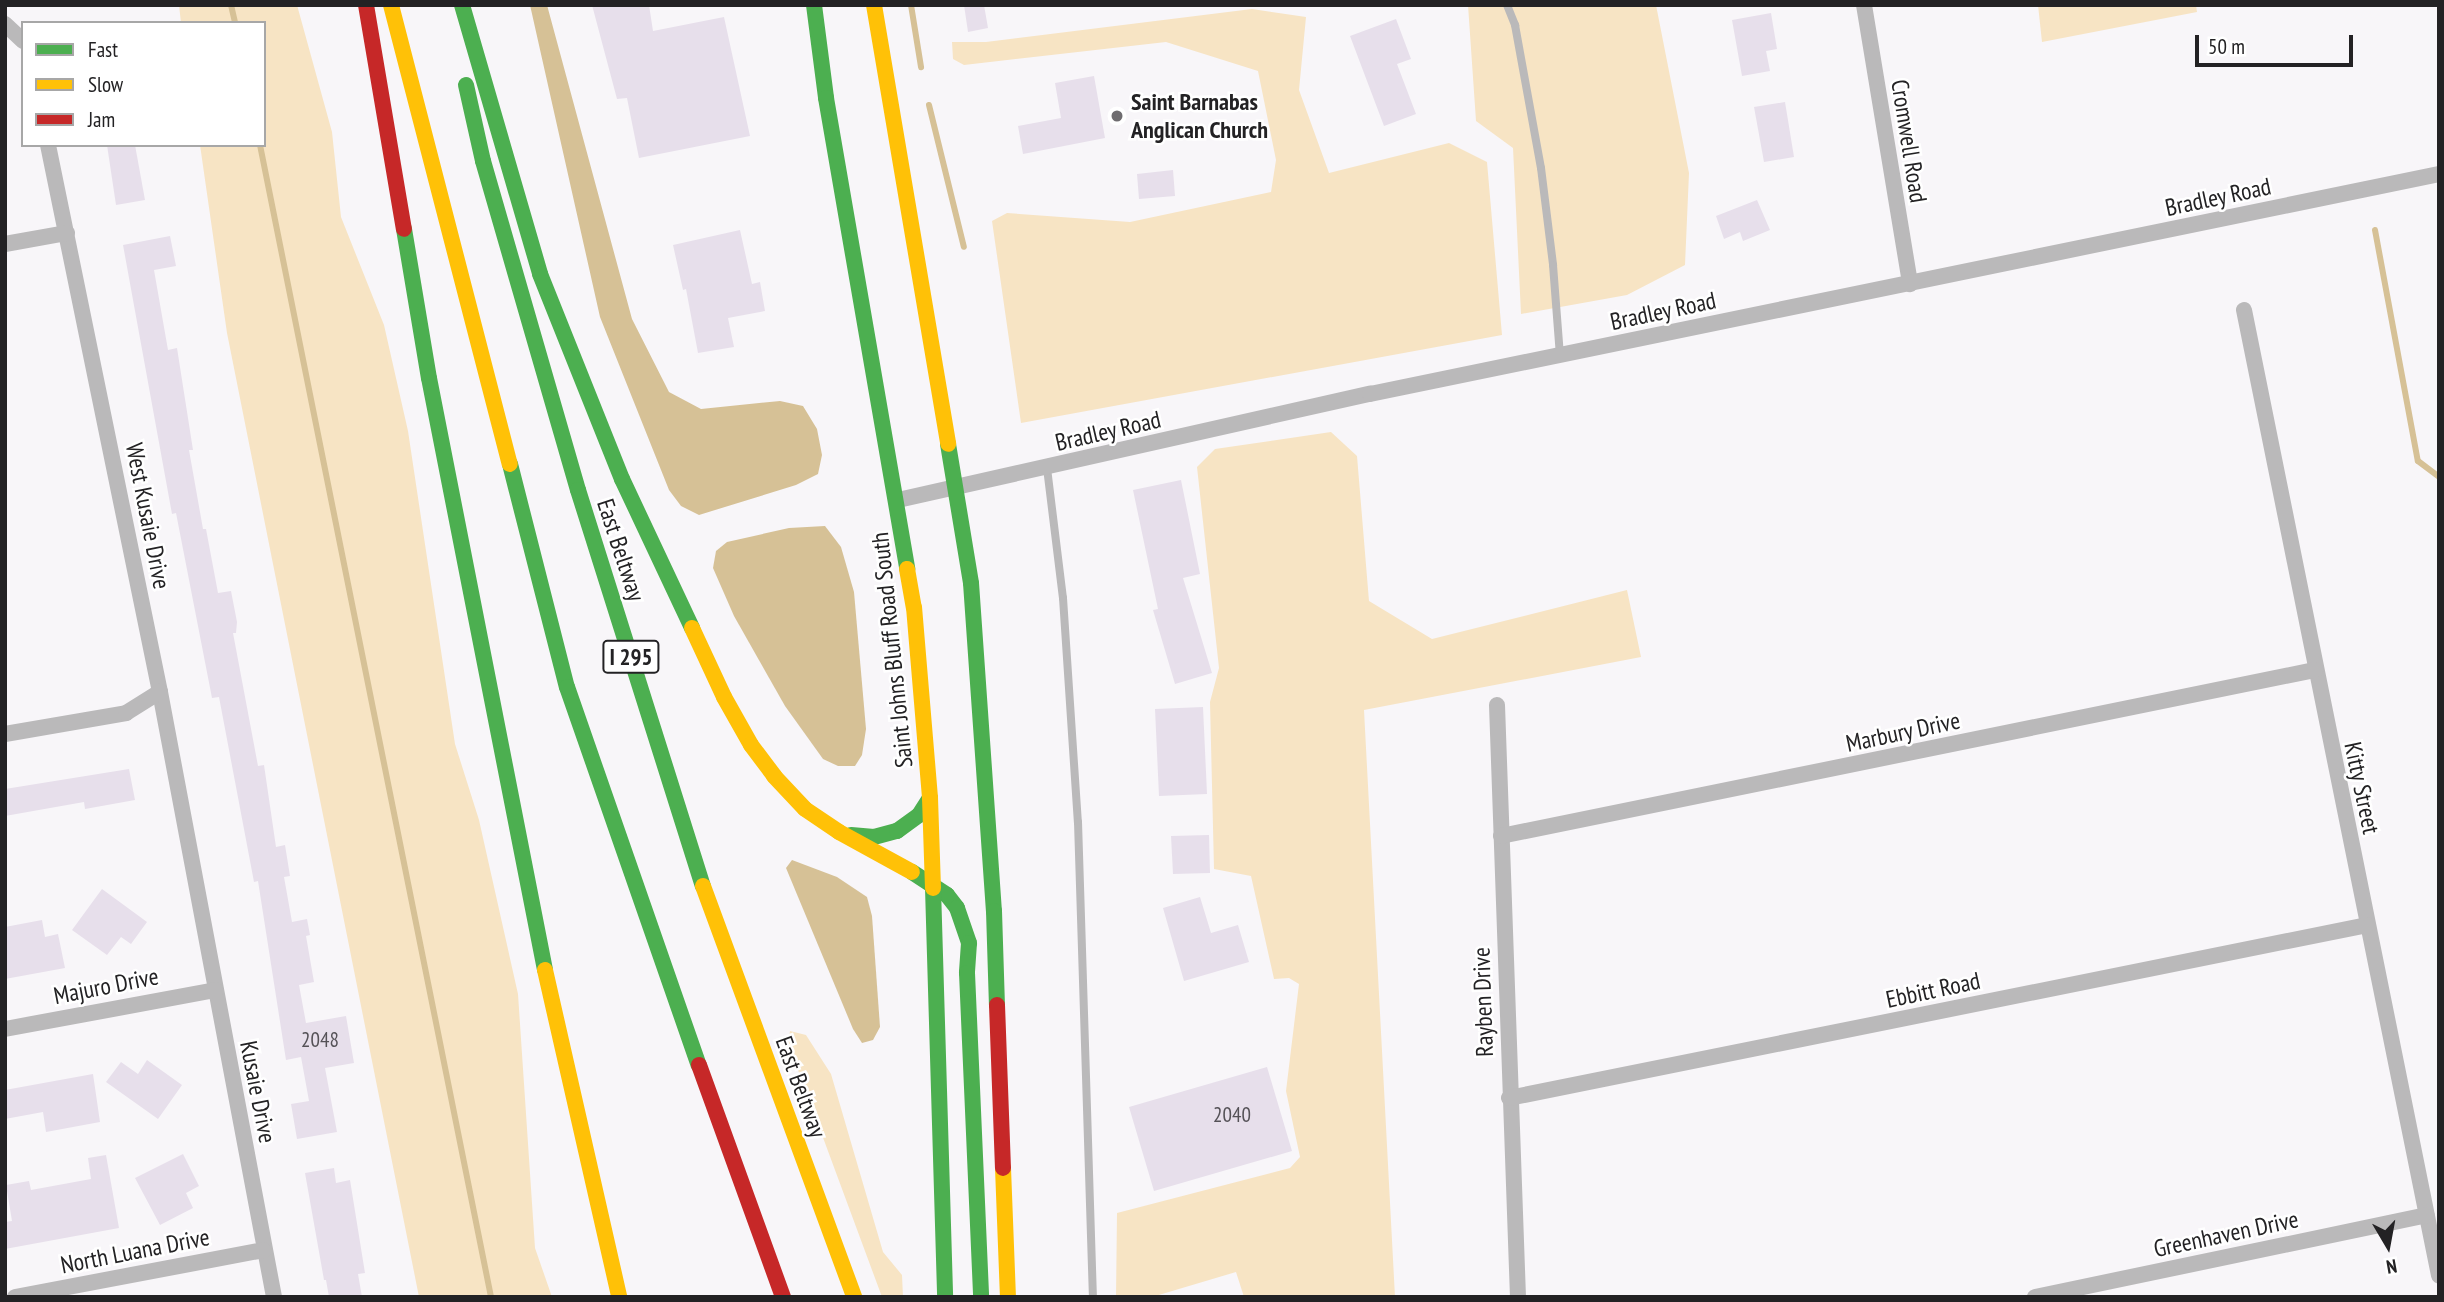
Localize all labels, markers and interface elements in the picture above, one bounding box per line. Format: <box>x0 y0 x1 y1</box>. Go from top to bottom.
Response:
legend <box>21 21 266 147</box>
scale bar <box>2199 21 2356 65</box>
text: 50 m <box>2208 33 2245 60</box>
text: Fast <box>88 36 118 63</box>
text: Slow <box>88 71 123 98</box>
street label: Cromwell Road <box>1885 77 1933 205</box>
place label: Saint Barnabas Anglican Church <box>1131 88 1268 144</box>
text: Jam <box>88 106 115 133</box>
marker: Saint Barnabas Anglican Church <box>1109 108 1125 124</box>
street label: Bradley Road <box>2162 172 2274 222</box>
street label: Bradley Road <box>1607 286 1719 336</box>
street label: Bradley Road <box>1052 405 1164 457</box>
street label: West Kusaie Drive <box>120 440 176 592</box>
street label: East Beltway <box>591 495 651 605</box>
street label: Saint Johns Bluff Road South <box>865 531 919 769</box>
road number: I 295 <box>601 638 661 677</box>
street label: Marbury Drive <box>1843 706 1963 758</box>
street label: Kitty Street <box>2338 739 2386 837</box>
street label: Rayben Drive <box>1467 947 1499 1057</box>
street label: Majuro Drive <box>51 962 161 1010</box>
street label: Ebbitt Road <box>1883 966 1983 1014</box>
house number: 2048 <box>301 1027 339 1053</box>
street label: East Beltway <box>769 1032 833 1142</box>
street label: Kusaie Drive <box>234 1039 282 1145</box>
house number: 2040 <box>1213 1102 1251 1128</box>
street label: Greenhaven Drive <box>2151 1205 2301 1263</box>
north arrow <box>2353 1211 2423 1281</box>
street label: North Luana Drive <box>58 1222 212 1280</box>
text: N <box>2385 1254 2399 1279</box>

